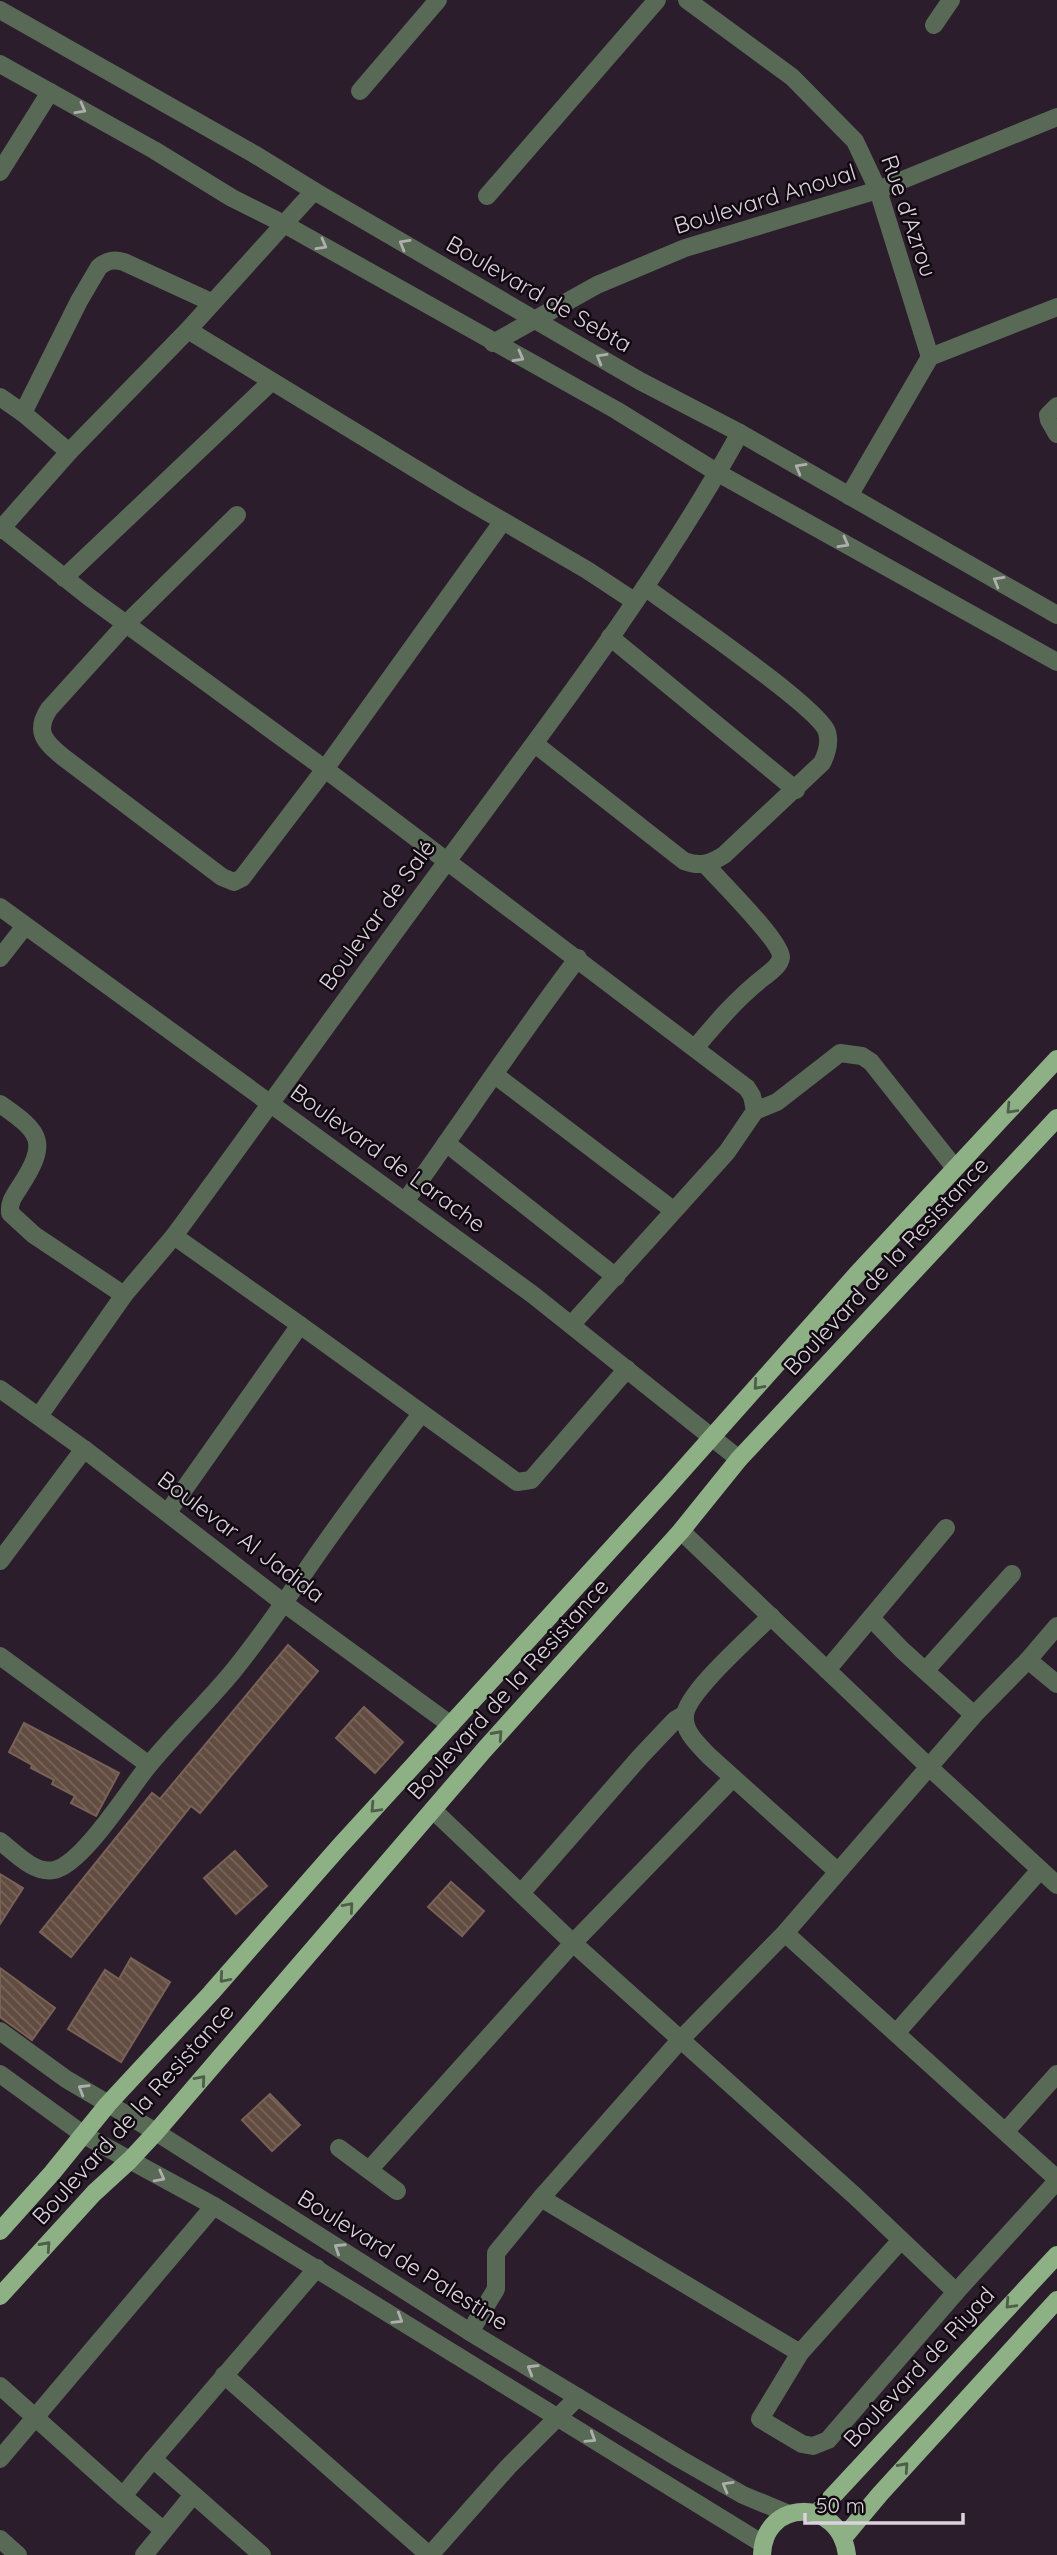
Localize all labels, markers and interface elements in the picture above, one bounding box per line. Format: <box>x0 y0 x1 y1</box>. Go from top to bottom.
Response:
one-way arrow <box>73 101 86 114</box>
street label: Rue d'Azrou <box>875 151 944 281</box>
street label: Boulevard Anoual <box>670 157 859 240</box>
street label: Boulevard de Sebta <box>441 229 637 358</box>
one-way arrow <box>314 237 327 250</box>
one-way arrow <box>399 239 412 252</box>
one-way arrow <box>512 349 525 362</box>
one-way arrow <box>596 353 608 366</box>
one-way arrow <box>795 463 808 476</box>
one-way arrow <box>837 535 850 548</box>
one-way arrow <box>992 576 1005 589</box>
street label: Boulevar de Salé <box>312 834 441 996</box>
street label: Boulevard de Larache <box>285 1077 492 1238</box>
one-way arrow <box>1006 1101 1019 1114</box>
street label: Boulevard de la Resistance <box>777 1150 994 1381</box>
one-way arrow <box>754 1377 766 1390</box>
street label: Boulevar Al Jadida <box>152 1464 330 1609</box>
street label: Boulevard de la Resistance <box>401 1572 615 1805</box>
one-way arrow <box>490 1730 502 1743</box>
one-way arrow <box>371 1800 384 1813</box>
one-way arrow <box>341 1903 353 1916</box>
one-way arrow <box>220 1970 232 1983</box>
street label: Boulevard de la Resistance <box>26 1997 240 2230</box>
one-way arrow <box>193 2075 205 2088</box>
one-way arrow <box>78 2084 91 2097</box>
one-way arrow <box>153 2169 165 2182</box>
street label: Boulevard de Palestine <box>293 2183 514 2336</box>
one-way arrow <box>38 2241 50 2254</box>
one-way arrow <box>333 2244 346 2257</box>
street label: Boulevard de Riyad <box>837 2280 1001 2453</box>
one-way arrow <box>1006 2296 1019 2309</box>
one-way arrow <box>390 2310 403 2323</box>
one-way arrow <box>526 2364 539 2377</box>
one-way arrow <box>583 2430 596 2443</box>
one-way arrow <box>896 2462 909 2475</box>
one-way arrow <box>721 2481 734 2494</box>
scale bar <box>805 2482 962 2526</box>
text: 50 m <box>816 2492 865 2518</box>

